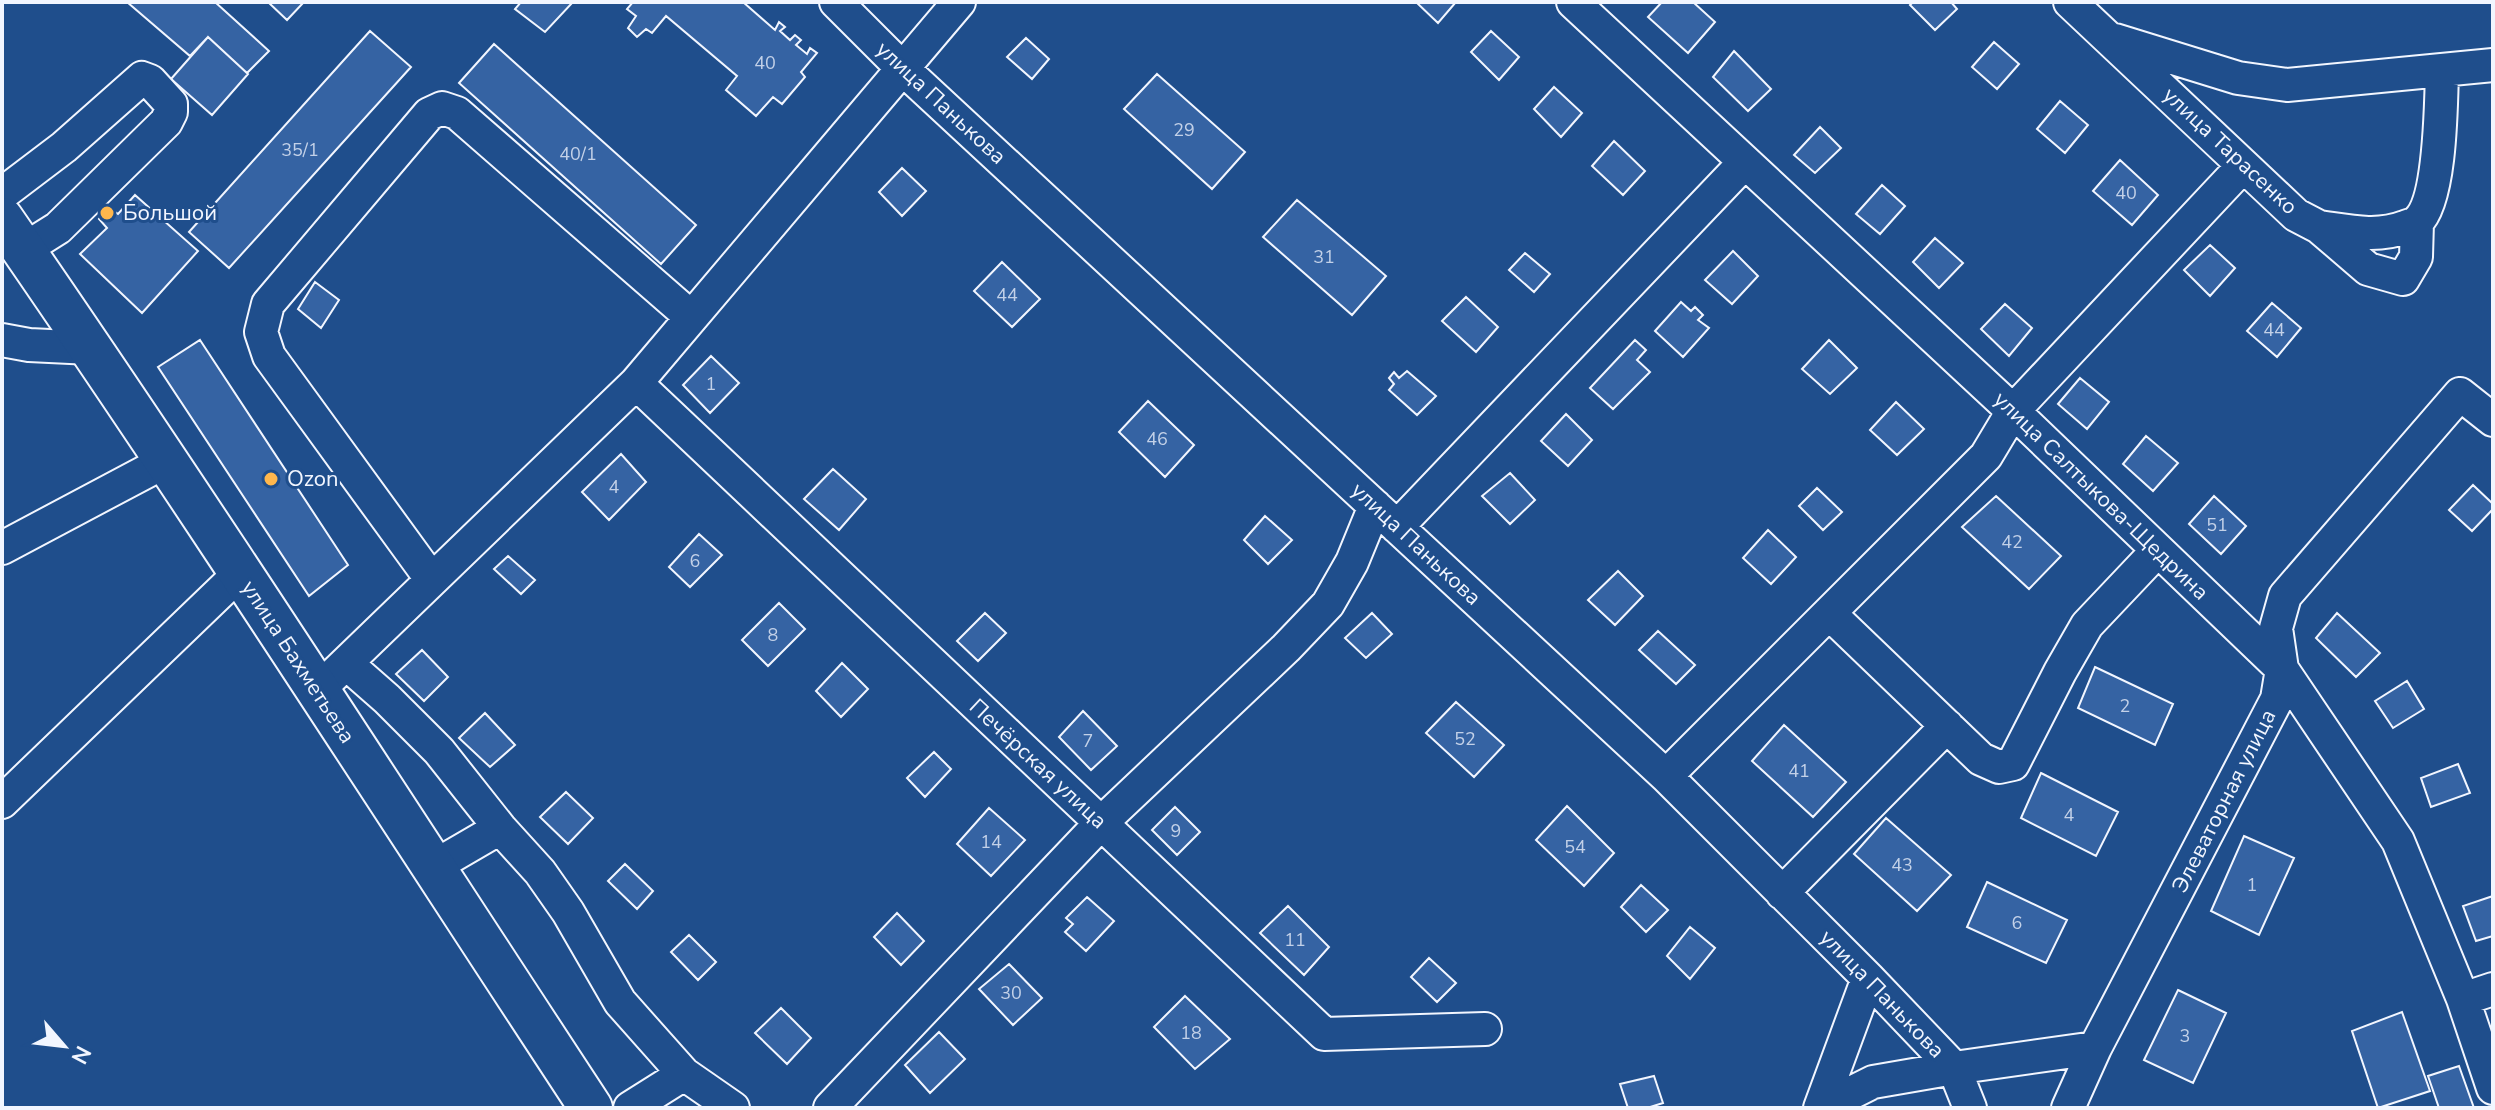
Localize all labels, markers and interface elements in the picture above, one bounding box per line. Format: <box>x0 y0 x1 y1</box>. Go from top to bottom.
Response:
street label: улица Панькова <box>869 35 1013 171</box>
house number: 40 <box>754 51 776 75</box>
street label: улица Тарасенко <box>2156 80 2304 222</box>
house number: 29 <box>1173 118 1195 142</box>
house number: 35/1 <box>281 138 319 162</box>
house number: 40/1 <box>559 142 597 166</box>
house number: 40 <box>2115 181 2137 205</box>
place label: Большой <box>123 198 217 228</box>
marker: Большой <box>98 204 116 222</box>
house number: 31 <box>1313 245 1335 269</box>
house number: 44 <box>996 283 1018 307</box>
house number: 44 <box>2263 318 2285 342</box>
house number: 1 <box>706 372 716 396</box>
street label: улица Салтыкова-Щедрина <box>1987 385 2215 607</box>
house number: 46 <box>1146 427 1168 451</box>
place label: Ozon <box>287 464 339 494</box>
marker: Ozon <box>262 470 280 488</box>
house number: 4 <box>609 475 620 499</box>
street label: улица Панькова <box>1344 476 1488 612</box>
house number: 51 <box>2206 513 2228 537</box>
house number: 42 <box>2001 530 2023 554</box>
house number: 6 <box>690 549 700 573</box>
street label: улица Бахметьева <box>234 575 362 749</box>
house number: 8 <box>768 623 778 647</box>
street label: Печёрская улица <box>963 692 1113 836</box>
house number: 2 <box>2120 694 2130 718</box>
street label: Элеваторная улица <box>2165 704 2283 898</box>
house number: 52 <box>1454 727 1476 751</box>
house number: 7 <box>1083 729 1093 753</box>
house number: 41 <box>1788 759 1810 783</box>
house number: 4 <box>2064 803 2075 827</box>
house number: 9 <box>1171 819 1181 843</box>
house number: 14 <box>980 830 1002 854</box>
house number: 54 <box>1564 835 1586 859</box>
house number: 43 <box>1891 853 1913 877</box>
house number: 1 <box>2247 873 2257 897</box>
house number: 6 <box>2012 911 2022 935</box>
street label: улица Панькова <box>1813 923 1951 1065</box>
house number: 11 <box>1284 928 1306 952</box>
house number: 30 <box>1000 981 1022 1005</box>
north arrow <box>24 1006 104 1086</box>
house number: 18 <box>1180 1021 1202 1045</box>
house number: 3 <box>2180 1024 2190 1048</box>
text: N <box>64 1041 98 1069</box>

